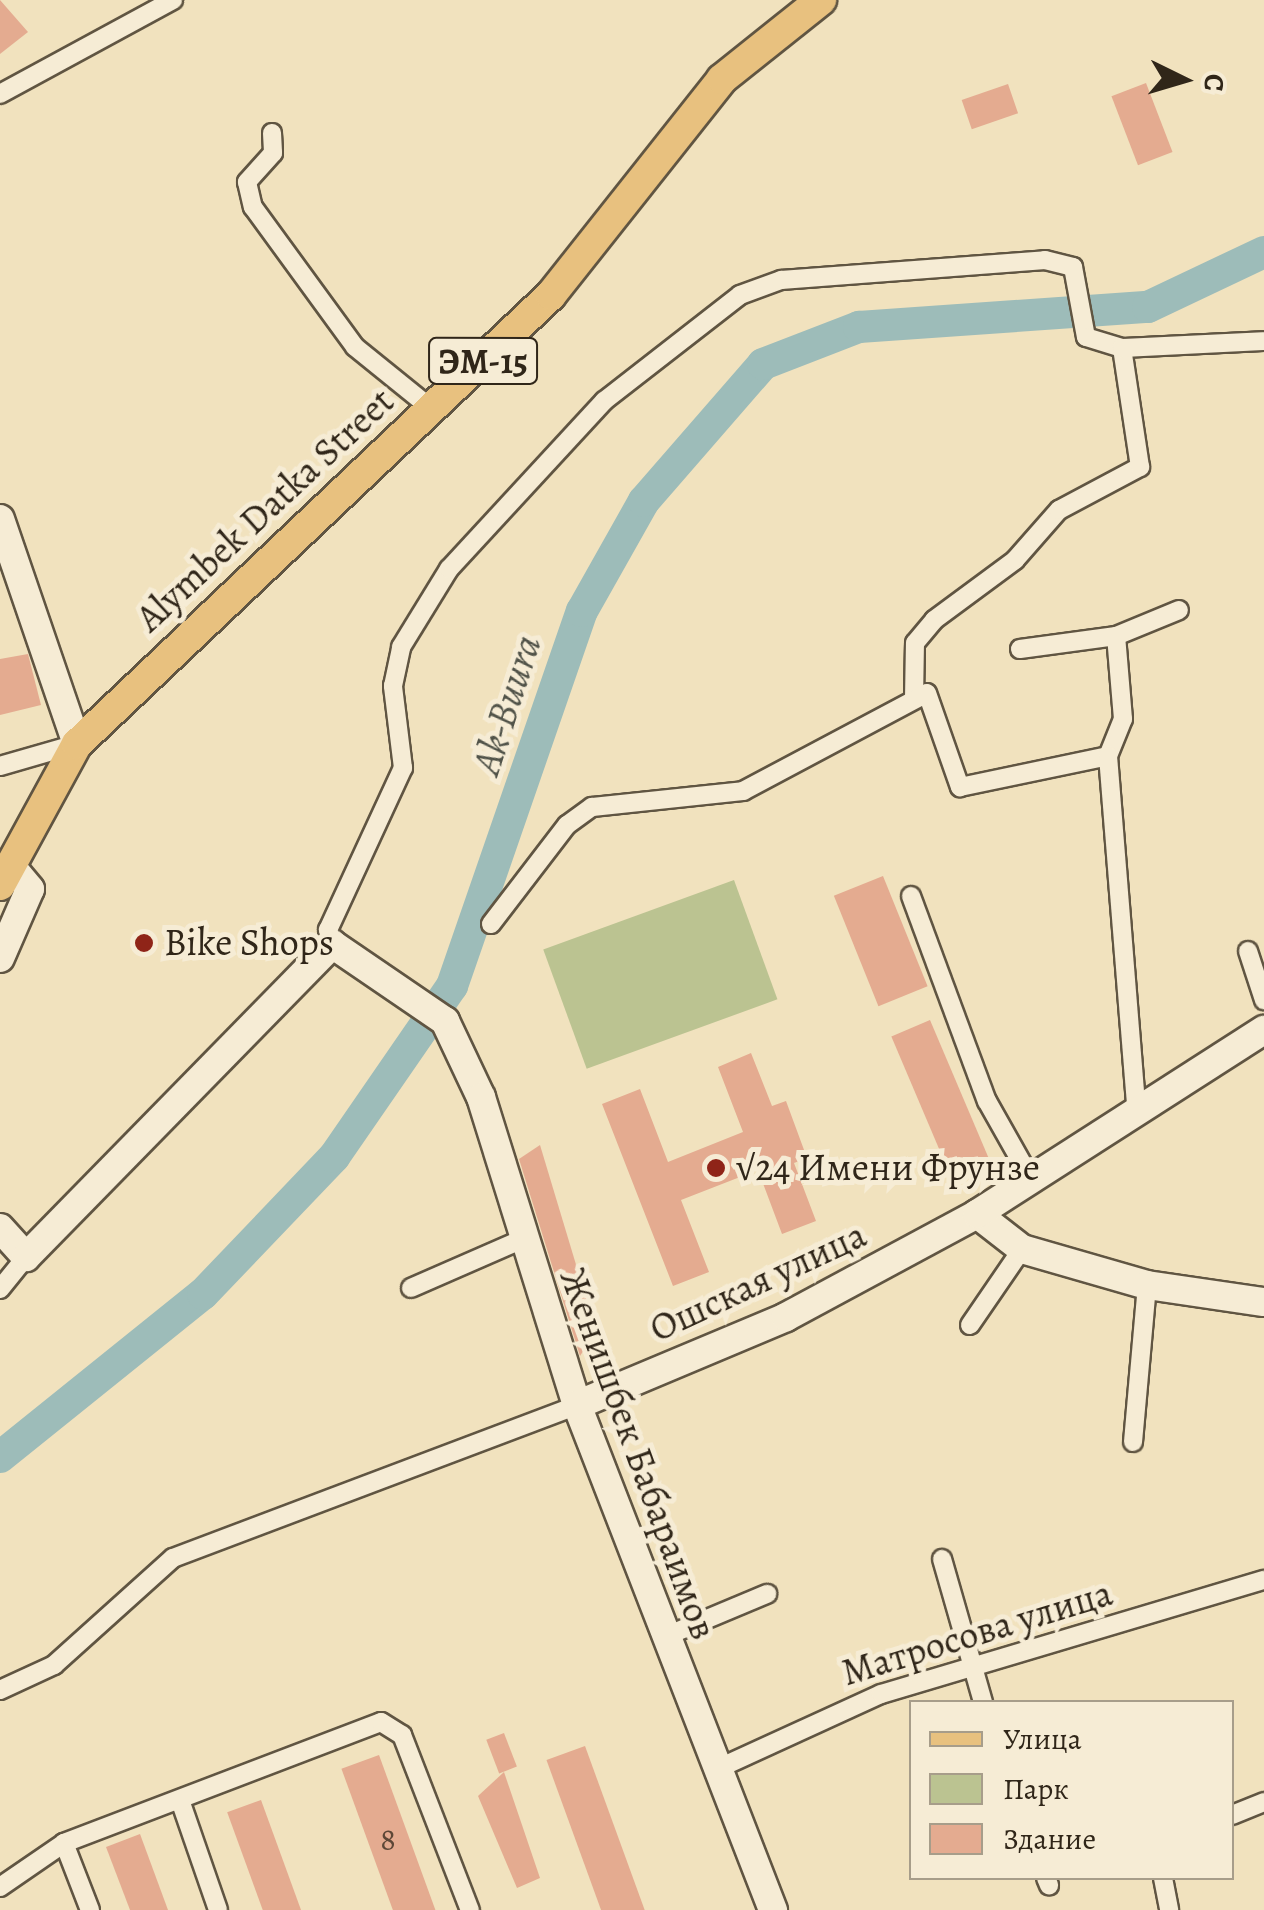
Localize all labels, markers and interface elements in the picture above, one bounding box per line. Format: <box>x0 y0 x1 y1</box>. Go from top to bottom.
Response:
north arrow <box>1134 30 1234 130</box>
text: С <box>1194 72 1234 93</box>
road number: ЭМ-15 <box>428 331 538 391</box>
street label: Alymbek Datka Street <box>127 379 403 641</box>
water label: Ak-Buura <box>462 630 552 780</box>
place label: Bike Shops <box>164 920 334 966</box>
marker: Bike Shops <box>133 932 155 954</box>
place label: √24 Имени Фрунзе <box>736 1145 1040 1191</box>
marker: √24 Имени Фрунзе <box>705 1157 727 1179</box>
street label: Ошская улица <box>643 1212 873 1352</box>
street label: Женишбек Бабараимов <box>550 1262 726 1646</box>
street label: Матросова улица <box>836 1570 1118 1696</box>
legend <box>909 1700 1234 1880</box>
text: Улица <box>1003 1719 1082 1759</box>
text: Парк <box>1003 1769 1069 1809</box>
text: Здание <box>1003 1819 1096 1859</box>
house number: 8 <box>380 1820 396 1858</box>

